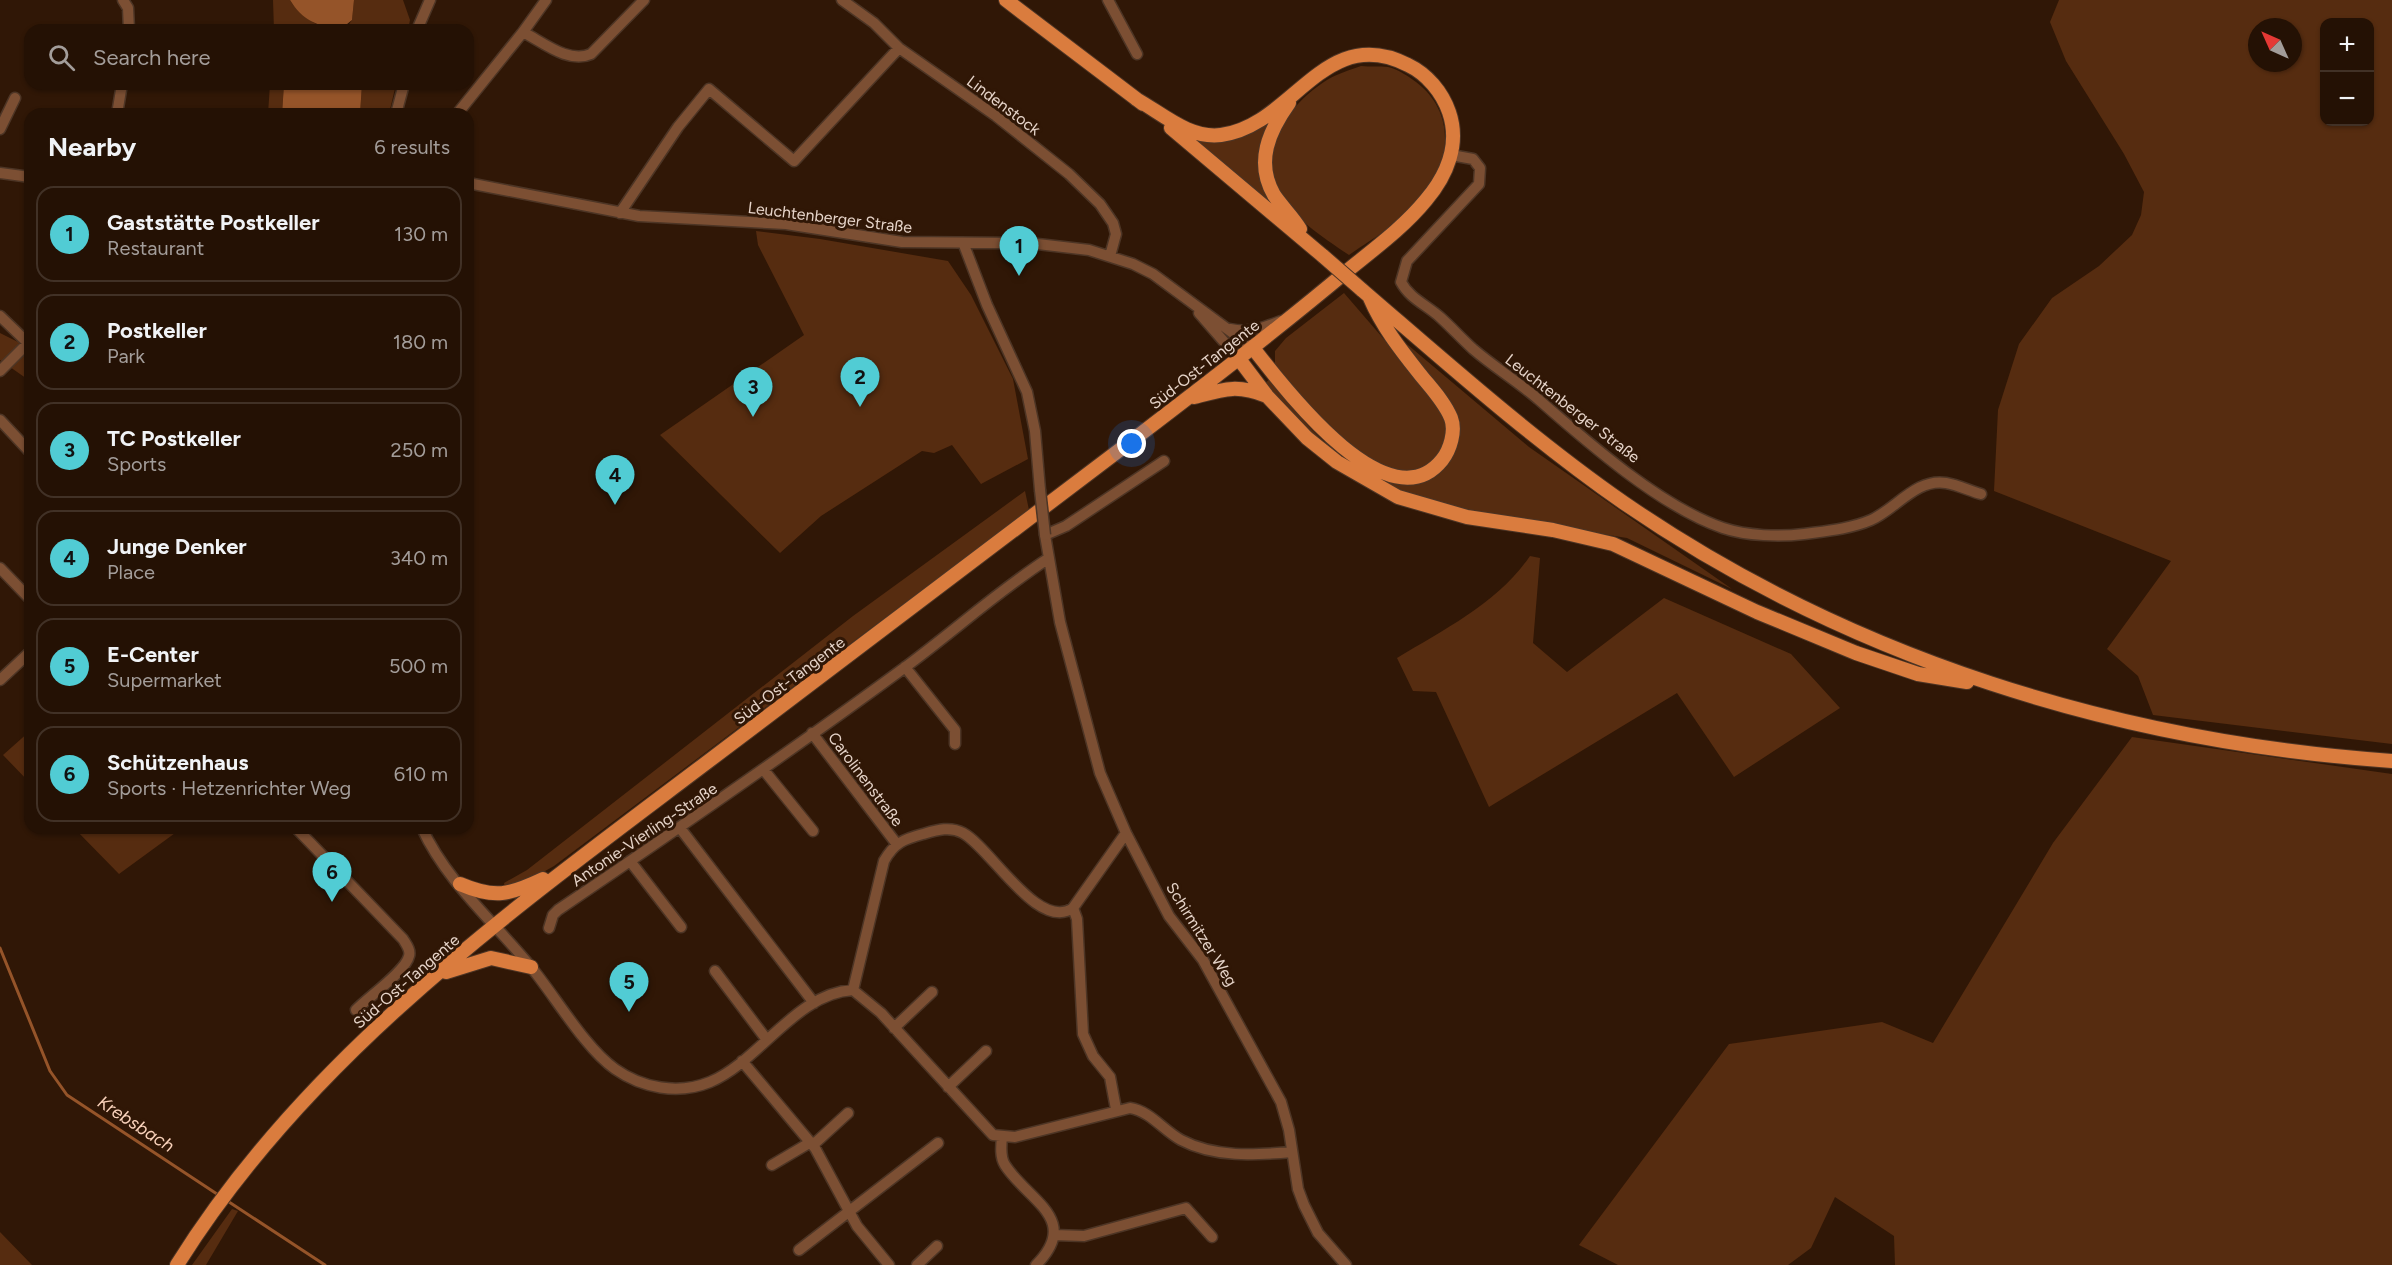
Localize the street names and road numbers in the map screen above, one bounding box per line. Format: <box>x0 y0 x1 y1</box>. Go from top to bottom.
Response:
street label: Lindenstock <box>963 72 1044 139</box>
street label: Leuchtenberger Straße <box>747 198 913 237</box>
street label: Süd-Ost-Tangente <box>1146 315 1263 413</box>
street label: Leuchtenberger Straße <box>1502 350 1644 467</box>
street label: Süd-Ost-Tangente <box>730 632 849 728</box>
street label: Carolinenstraße <box>824 728 907 830</box>
street label: Antonie-Vierling-Straße <box>568 778 721 890</box>
street label: Schirmitzer Weg <box>1162 879 1241 990</box>
street label: Süd-Ost-Tangente <box>349 930 463 1033</box>

